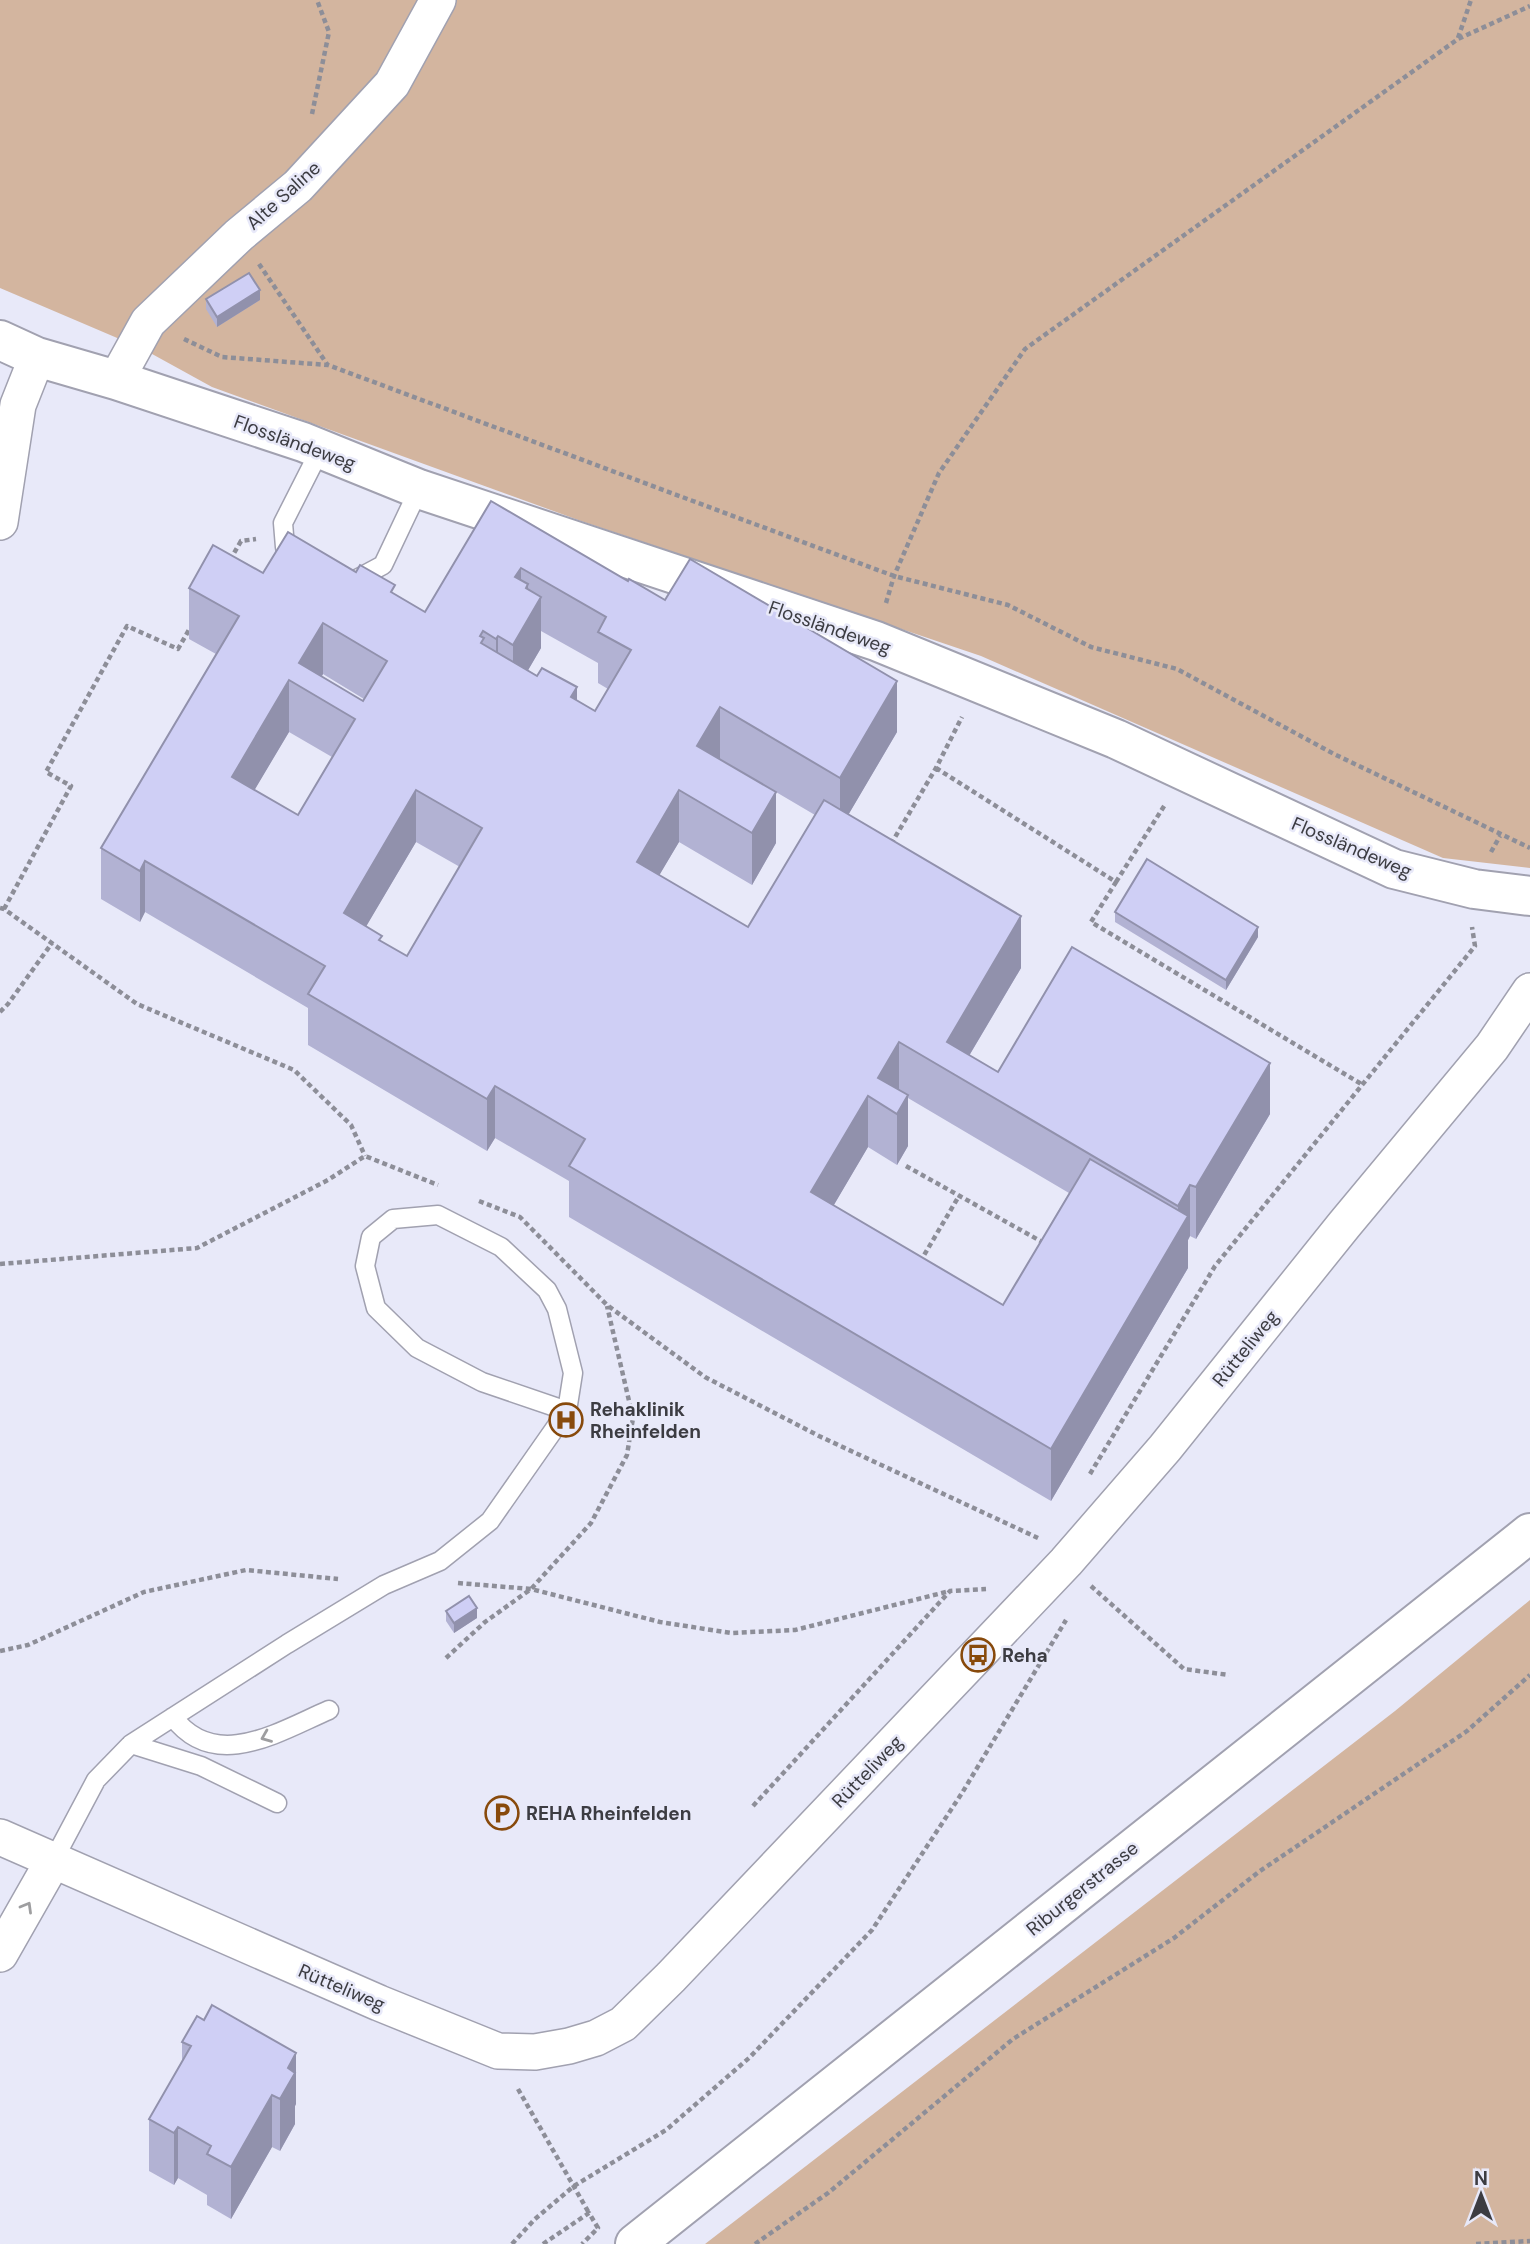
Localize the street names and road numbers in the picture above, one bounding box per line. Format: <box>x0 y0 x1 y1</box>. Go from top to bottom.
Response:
street label: Alte Saline <box>241 155 326 235</box>
street label: Flossländeweg <box>230 409 360 476</box>
street label: Flossländeweg <box>765 595 895 660</box>
street label: Flossländeweg <box>1288 811 1416 884</box>
street label: Rütteliweg <box>1207 1304 1284 1392</box>
street label: Rütteliweg <box>826 1729 909 1813</box>
street label: Riburgerstrasse <box>1021 1835 1144 1941</box>
street label: Rütteliweg <box>295 1958 389 2017</box>

